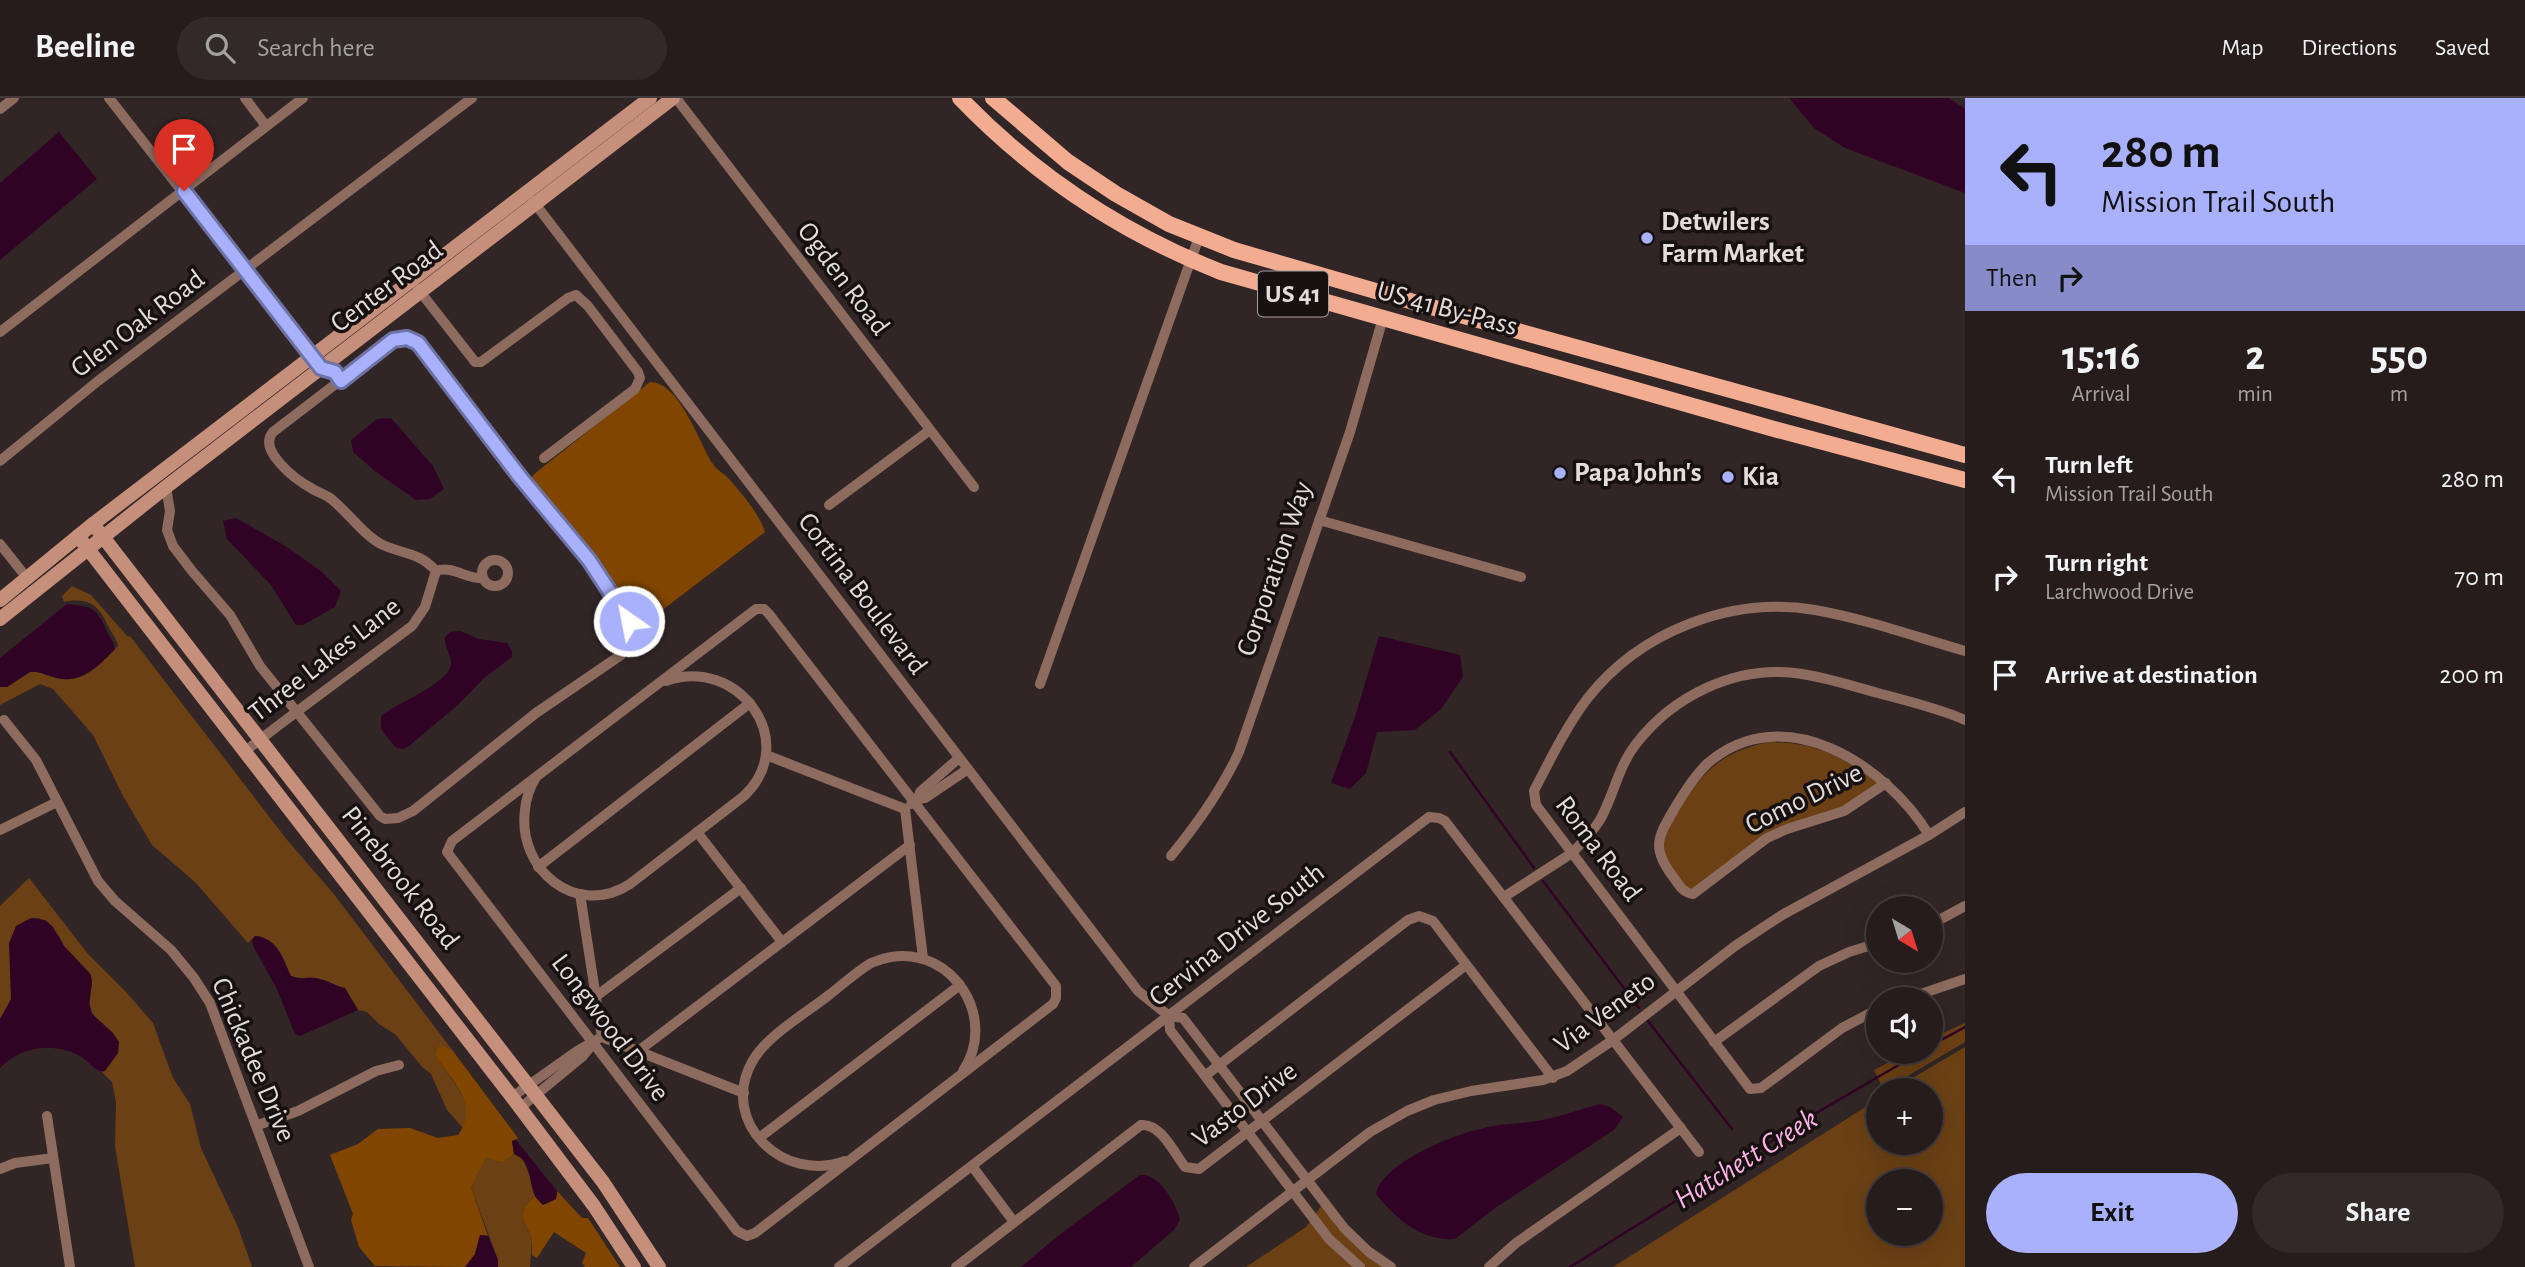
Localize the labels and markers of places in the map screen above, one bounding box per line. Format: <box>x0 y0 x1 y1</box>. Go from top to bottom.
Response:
pin <box>154 119 214 191</box>
place label: Detwilers Farm Market <box>1661 208 1804 268</box>
marker: Detwilers Farm Market <box>1639 230 1655 246</box>
place label: Papa John's <box>1574 459 1702 487</box>
place label: Kia <box>1742 463 1779 491</box>
marker: Papa John's <box>1552 465 1568 481</box>
marker: Kia <box>1720 469 1736 485</box>

